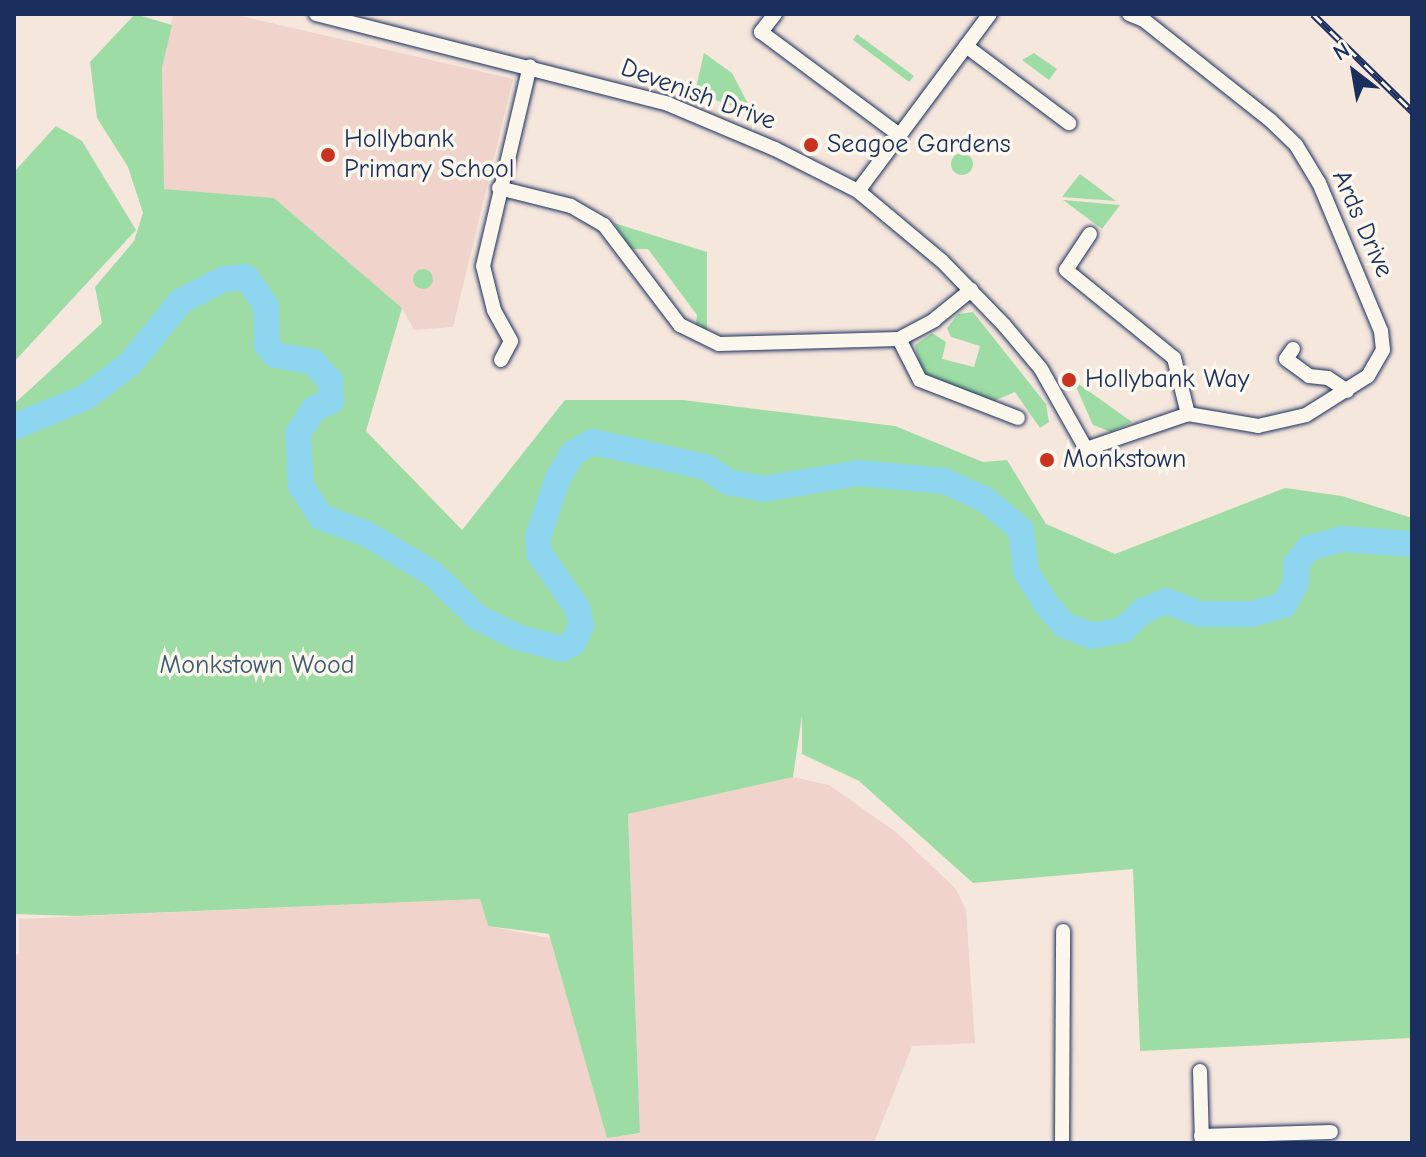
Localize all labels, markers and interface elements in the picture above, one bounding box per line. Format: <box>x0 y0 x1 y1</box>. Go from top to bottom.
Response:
north arrow <box>1314 32 1394 112</box>
text: N <box>1329 37 1354 66</box>
street label: Devenish Drive <box>616 53 780 137</box>
place label: Hollybank Primary School <box>344 124 514 186</box>
place label: Seagoe Gardens <box>827 129 1011 161</box>
marker: Seagoe Gardens <box>802 136 820 154</box>
marker: Hollybank Primary School <box>319 146 337 164</box>
street label: Ards Drive <box>1325 166 1399 282</box>
place label: Hollybank Way <box>1085 364 1249 396</box>
marker: Hollybank Way <box>1060 371 1078 389</box>
place label: Monkstown <box>1063 444 1186 476</box>
marker: Monkstown <box>1038 451 1056 469</box>
park label: Monkstown Wood <box>160 650 354 682</box>

